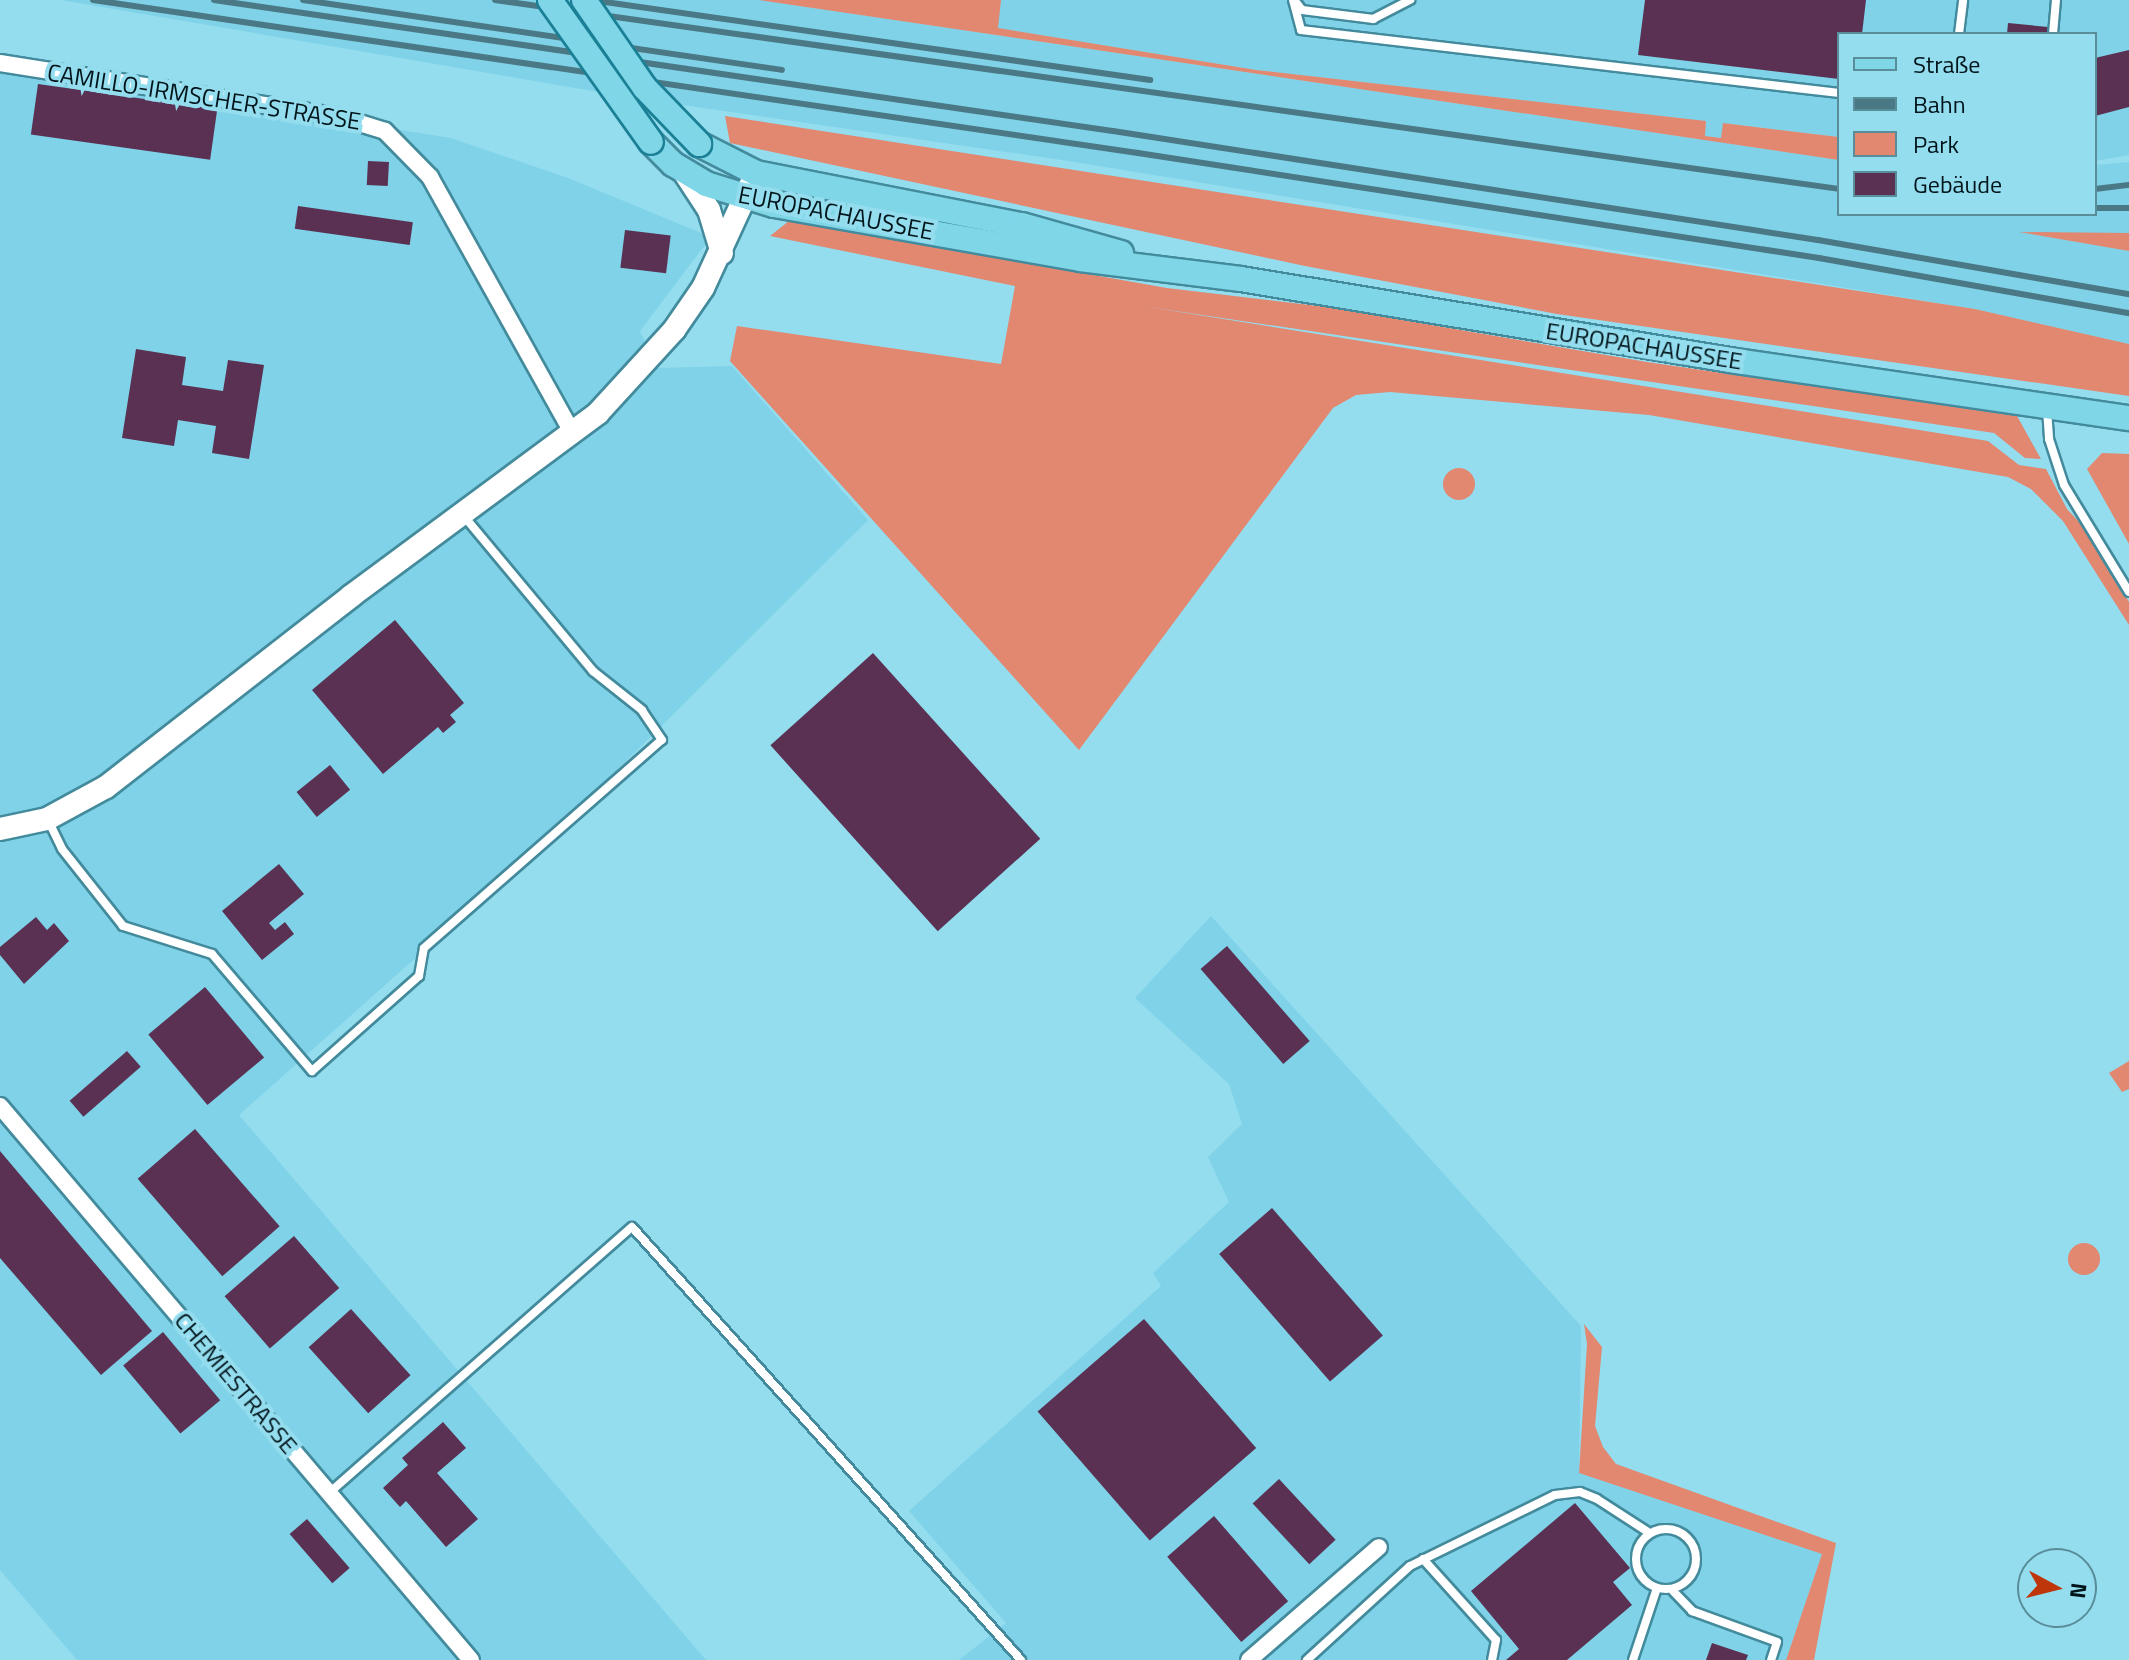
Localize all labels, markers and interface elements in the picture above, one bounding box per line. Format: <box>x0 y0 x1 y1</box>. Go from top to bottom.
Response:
legend <box>1837 32 2097 216</box>
text: Straße <box>1913 46 1980 82</box>
street label: CAMILLO-IRMSCHER-STRASSE <box>45 58 363 136</box>
text: Bahn <box>1913 86 1966 122</box>
text: Park <box>1913 126 1959 162</box>
text: Gebäude <box>1913 166 2002 202</box>
street label: EUROPACHAUSSEE <box>736 180 936 246</box>
street label: EUROPACHAUSSEE <box>1544 316 1744 376</box>
street label: CHEMIESTRASSE <box>169 1307 303 1459</box>
north arrow <box>2017 1548 2097 1628</box>
text: N <box>2061 1581 2097 1600</box>

